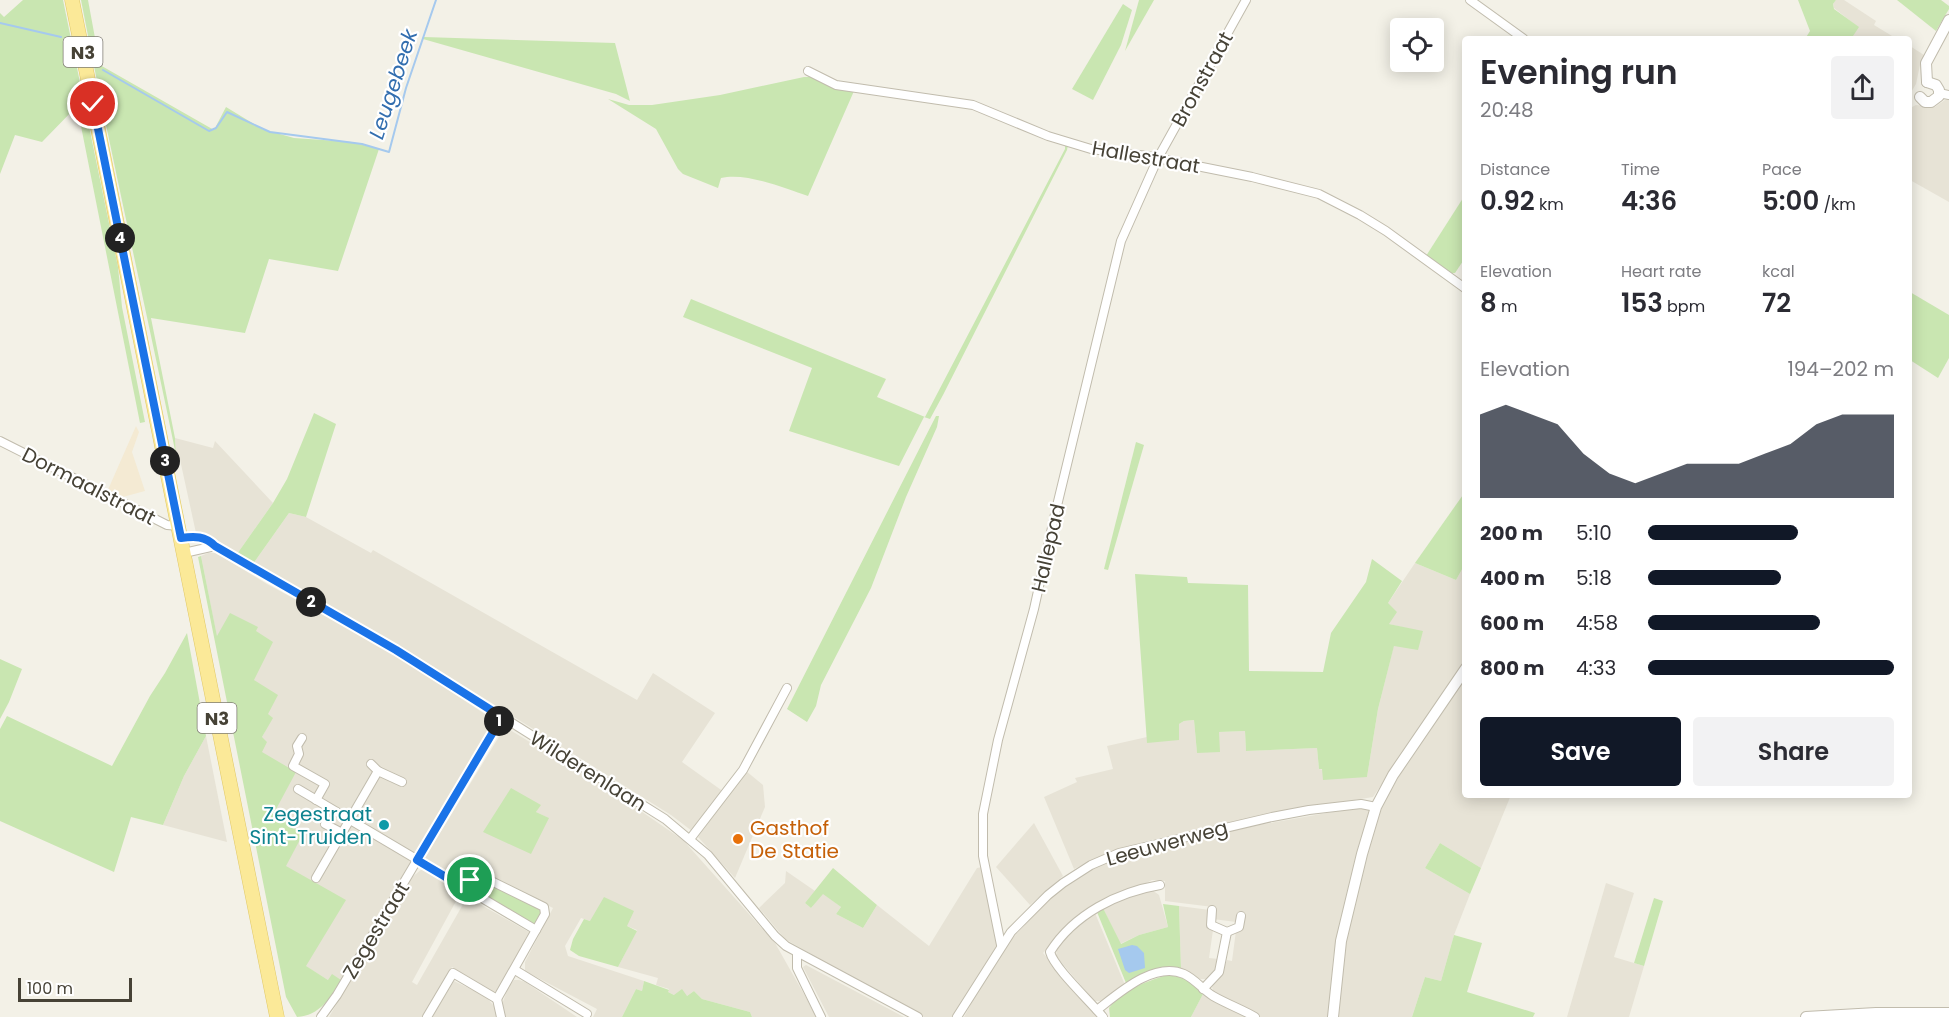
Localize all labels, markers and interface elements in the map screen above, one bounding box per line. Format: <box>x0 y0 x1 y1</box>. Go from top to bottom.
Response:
map controls <box>1390 18 1444 72</box>
button: locate <box>1390 18 1444 72</box>
water label: Leugebeek <box>362 24 425 143</box>
street label: Bronstraat <box>1164 26 1240 132</box>
road number: N3 <box>64 37 103 67</box>
text: Evening run <box>1480 49 1678 96</box>
button: share <box>1831 56 1894 119</box>
pin <box>67 78 118 129</box>
icon: check <box>76 87 109 120</box>
text: 20:48 <box>1480 96 1534 124</box>
street label: Hallestraat <box>1090 134 1202 180</box>
text: Distance <box>1480 158 1550 181</box>
text: Time <box>1621 158 1660 181</box>
text: Pace <box>1762 158 1802 181</box>
text: 0.92 <box>1480 183 1535 219</box>
text: 4:36 <box>1621 183 1677 219</box>
text: 5:00 <box>1762 183 1819 219</box>
text: km <box>1535 193 1564 216</box>
text: /km <box>1819 193 1856 216</box>
pin: 4 <box>105 223 135 253</box>
text: 4 <box>115 226 125 249</box>
text: Elevation <box>1480 260 1552 283</box>
text: Heart rate <box>1621 260 1701 283</box>
text: kcal <box>1762 260 1795 283</box>
text: 8 <box>1480 285 1497 321</box>
text: 153 <box>1621 285 1663 321</box>
text: 72 <box>1762 285 1791 321</box>
text: m <box>1497 295 1517 318</box>
text: bpm <box>1663 295 1705 318</box>
text: Elevation <box>1480 355 1570 383</box>
text: 194–202 m <box>1787 355 1894 383</box>
street label: Dormaalstraat <box>17 440 161 532</box>
pin: 3 <box>150 446 180 476</box>
text: 3 <box>160 449 170 472</box>
street label: Hallepad <box>1024 501 1072 595</box>
text: 200 m <box>1480 519 1543 547</box>
text: 5:10 <box>1576 519 1612 547</box>
text: 400 m <box>1480 564 1545 592</box>
text: 5:18 <box>1576 564 1612 592</box>
pin: 2 <box>296 587 326 617</box>
text: 2 <box>306 590 316 613</box>
text: 600 m <box>1480 609 1544 637</box>
text: 4:58 <box>1576 609 1618 637</box>
text: 800 m <box>1480 654 1544 682</box>
text: 4:33 <box>1576 654 1616 682</box>
road number: N3 <box>198 703 236 733</box>
pin: 1 <box>484 706 514 736</box>
text: 1 <box>496 709 502 732</box>
button: Save <box>1480 717 1681 786</box>
button: Share <box>1693 717 1894 786</box>
street label: Wilderenlaan <box>524 724 652 818</box>
place label: Zegestraat Sint-Truiden <box>250 800 372 851</box>
street label: Leeuwerweg <box>1103 813 1231 873</box>
place label: Gasthof De Statie <box>750 814 839 865</box>
marker: Zegestraat Sint-Truiden <box>377 818 391 832</box>
marker: Gasthof De Statie <box>731 832 745 846</box>
pin <box>444 854 495 905</box>
icon: arrive <box>453 863 486 896</box>
street label: Zegestraat <box>336 876 416 984</box>
scale bar <box>18 975 132 1002</box>
text: 100 m <box>27 977 73 1000</box>

